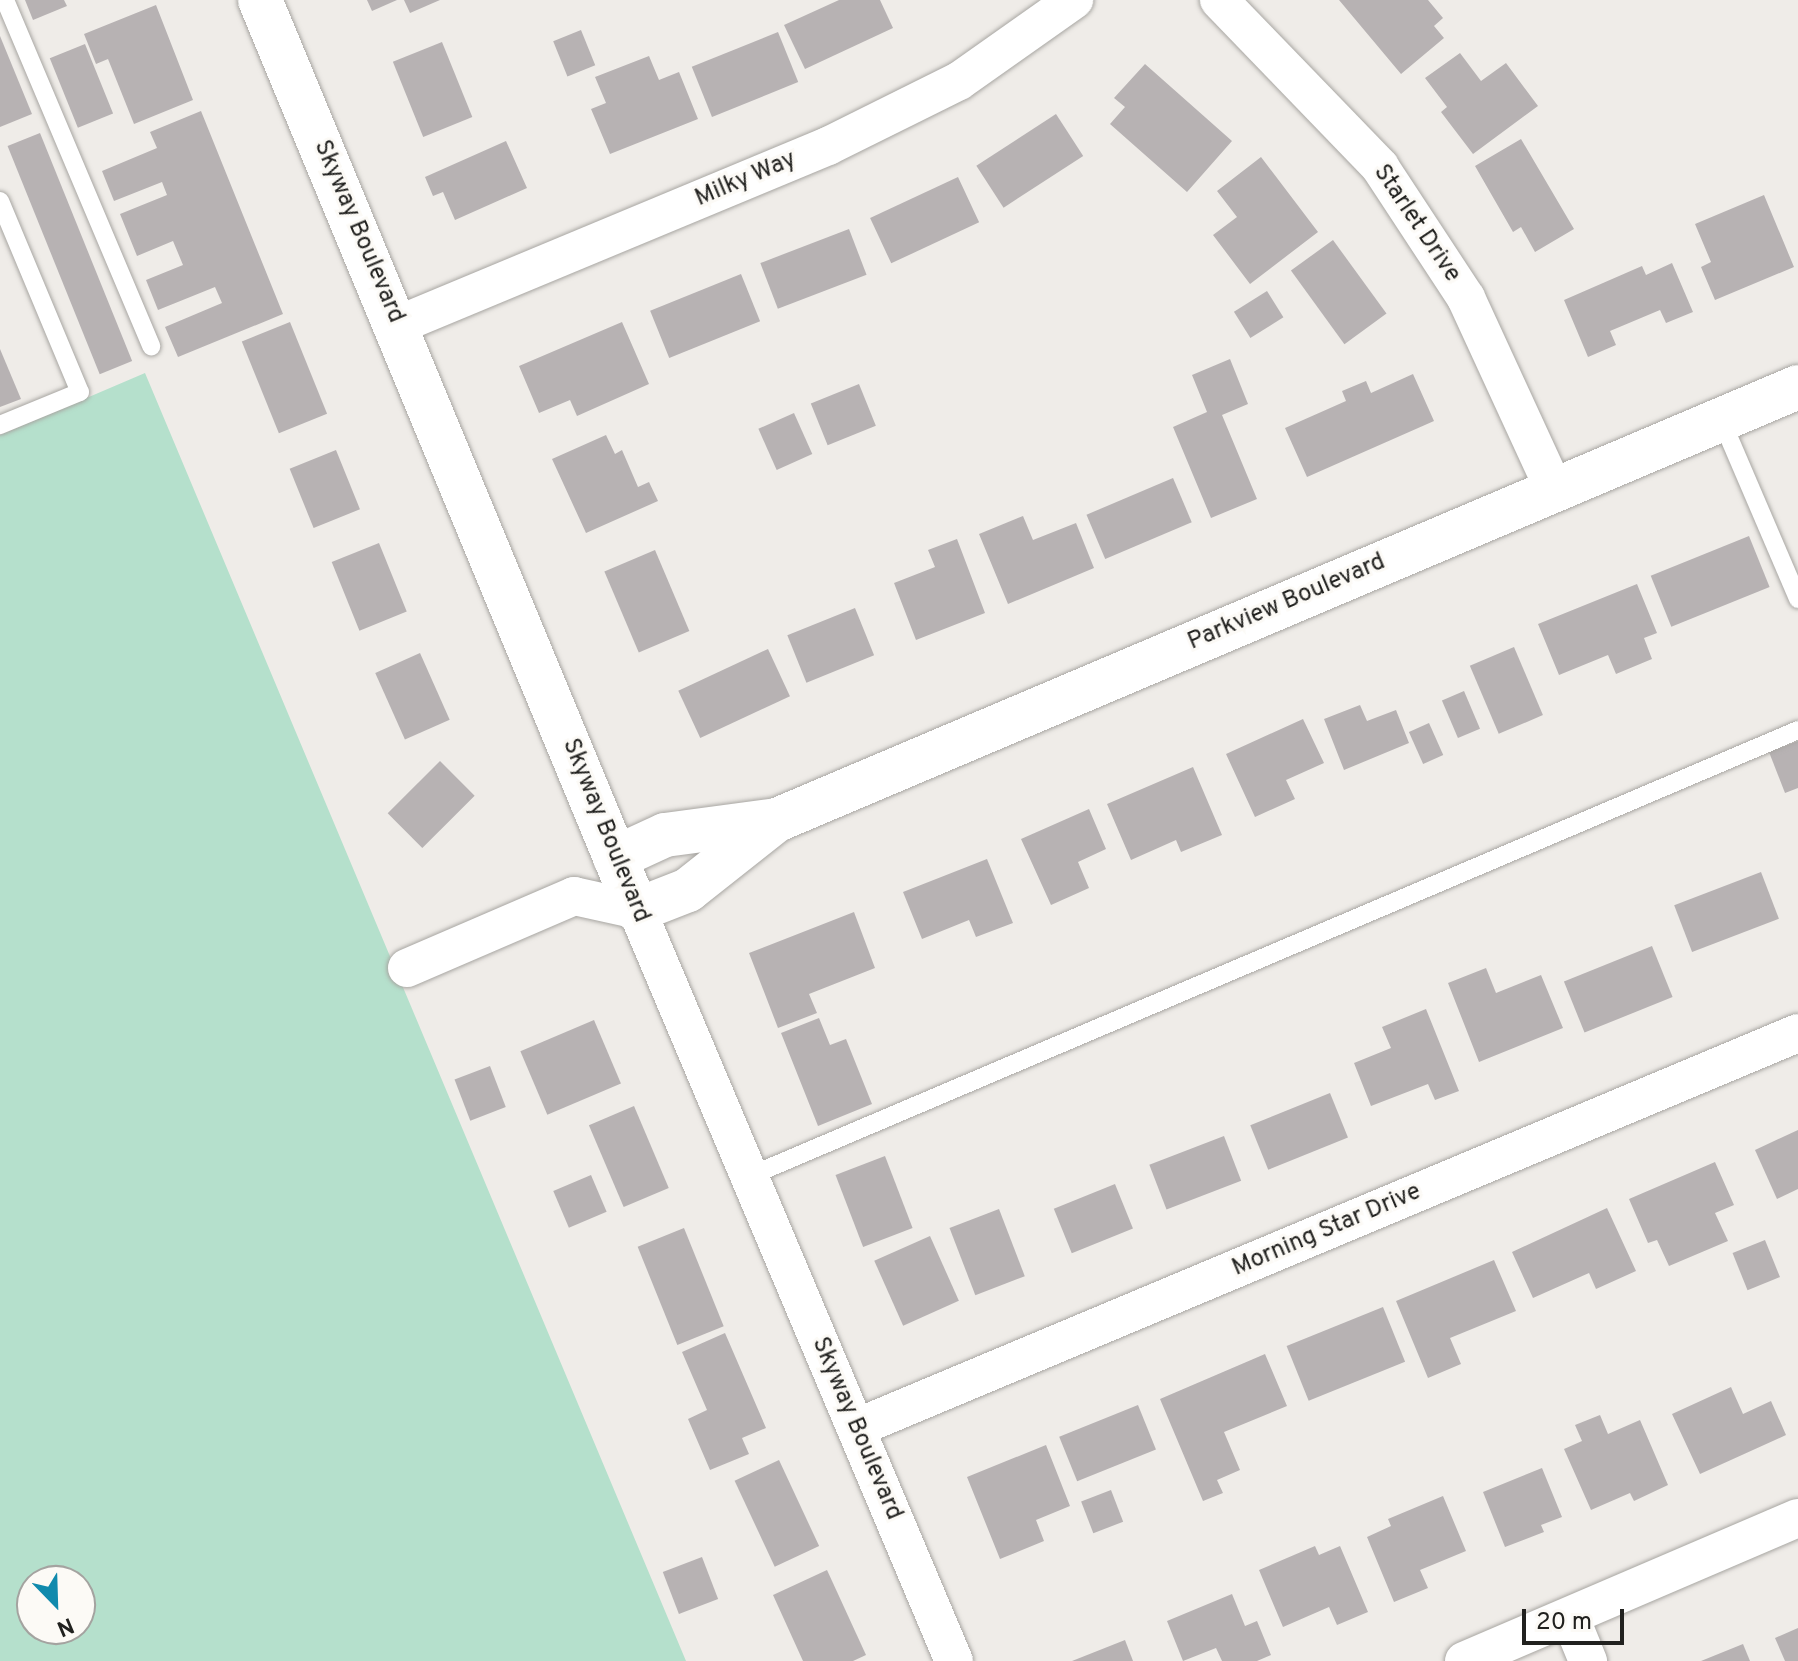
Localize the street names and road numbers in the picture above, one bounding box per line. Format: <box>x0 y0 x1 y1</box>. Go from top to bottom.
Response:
street label: Skyway Boulevard <box>306 136 410 328</box>
street label: Milky Way <box>691 146 801 214</box>
street label: Starlet Drive <box>1366 160 1466 288</box>
street label: Parkview Boulevard <box>1184 548 1390 658</box>
street label: Skyway Boulevard <box>555 735 655 927</box>
street label: Morning Star Drive <box>1228 1178 1426 1284</box>
street label: Skyway Boulevard <box>804 1333 908 1525</box>

